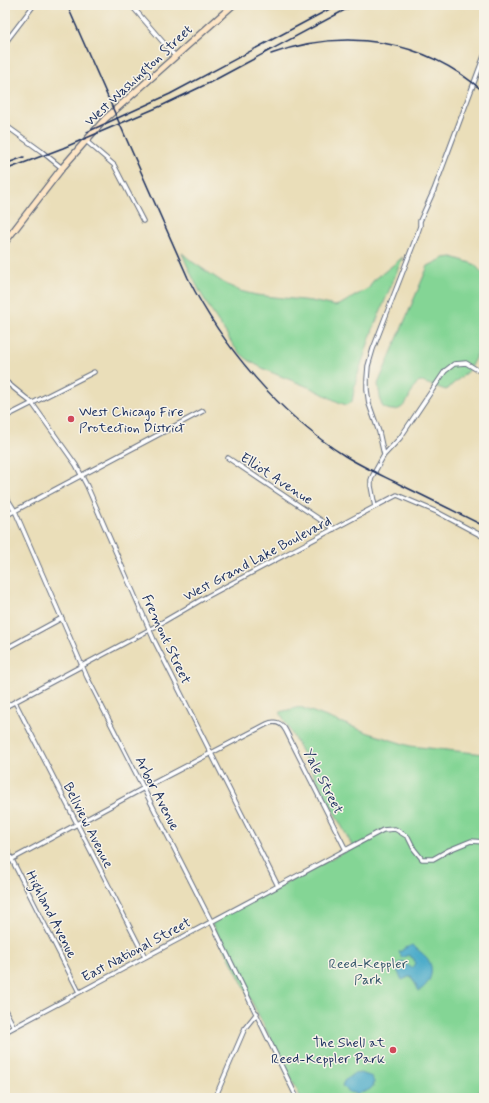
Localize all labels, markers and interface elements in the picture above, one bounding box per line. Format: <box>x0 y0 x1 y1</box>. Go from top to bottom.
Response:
street label: West Washington Street <box>81 21 198 132</box>
place label: West Chicago Fire Protection District <box>79 403 185 437</box>
marker: West Chicago Fire Protection District <box>66 414 76 424</box>
street label: Elliot Avenue <box>237 449 316 509</box>
street label: West Grand Lake Boulevard <box>180 512 335 606</box>
street label: Fremont Street <box>137 592 195 688</box>
street label: Yale Street <box>299 746 347 818</box>
street label: Arbor Avenue <box>131 753 184 834</box>
street label: Bellview Avenue <box>59 779 118 872</box>
street label: Highland Avenue <box>20 868 81 963</box>
street label: East National Street <box>79 913 195 986</box>
park label: Reed-Keppler Park <box>329 955 408 989</box>
place label: The Shell at Reed-Keppler Park <box>271 1034 386 1068</box>
marker: The Shell at Reed-Keppler Park <box>388 1045 398 1055</box>

